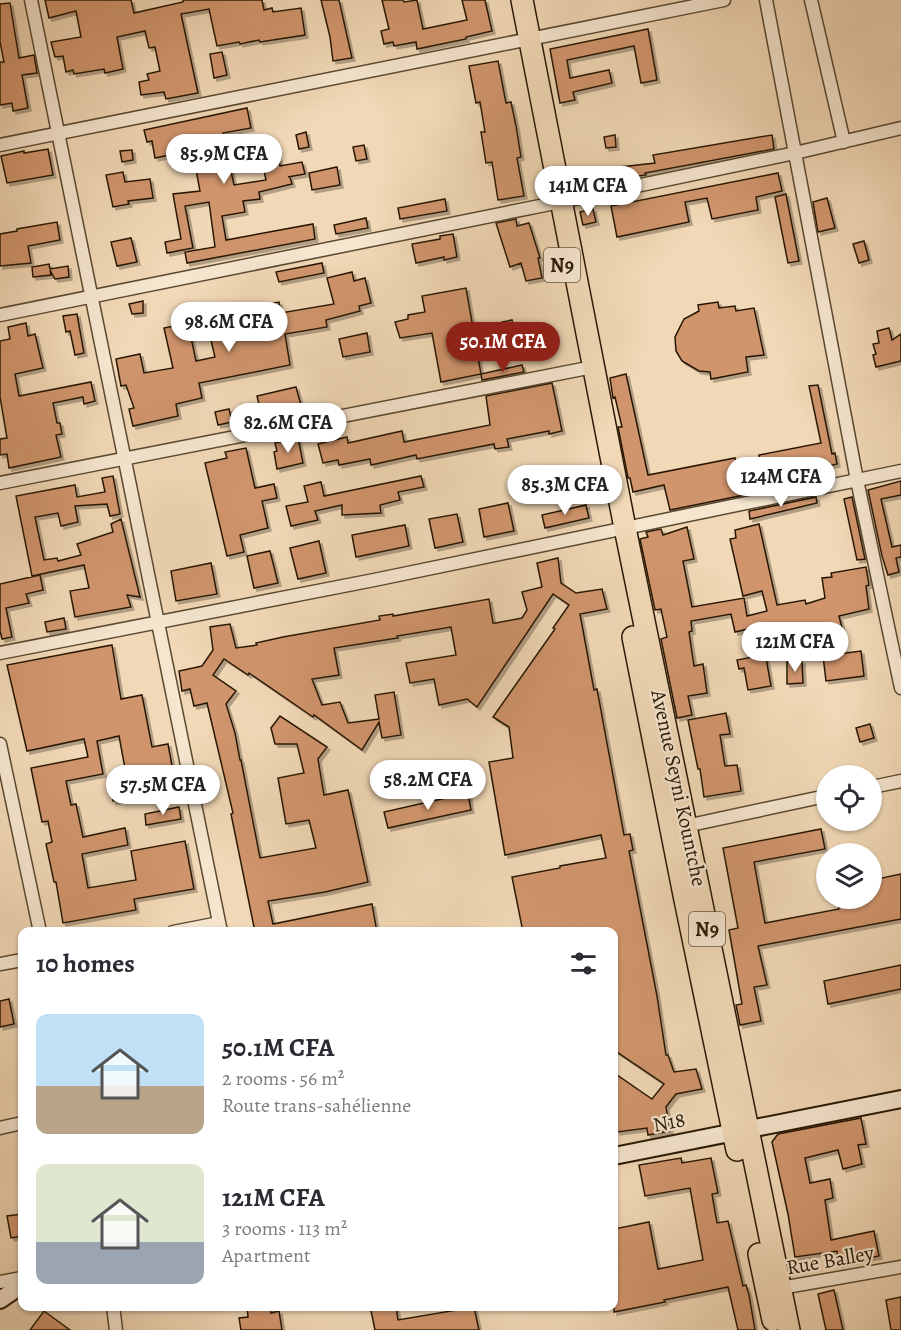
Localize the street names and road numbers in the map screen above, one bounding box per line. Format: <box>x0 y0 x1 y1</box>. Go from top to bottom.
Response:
road number: N9 <box>544 248 580 282</box>
street label: Avenue Seyni Kountche <box>644 686 713 889</box>
road number: N9 <box>689 912 725 946</box>
street label: N18 <box>650 1105 688 1139</box>
street label: Rue Balley <box>784 1238 877 1281</box>

